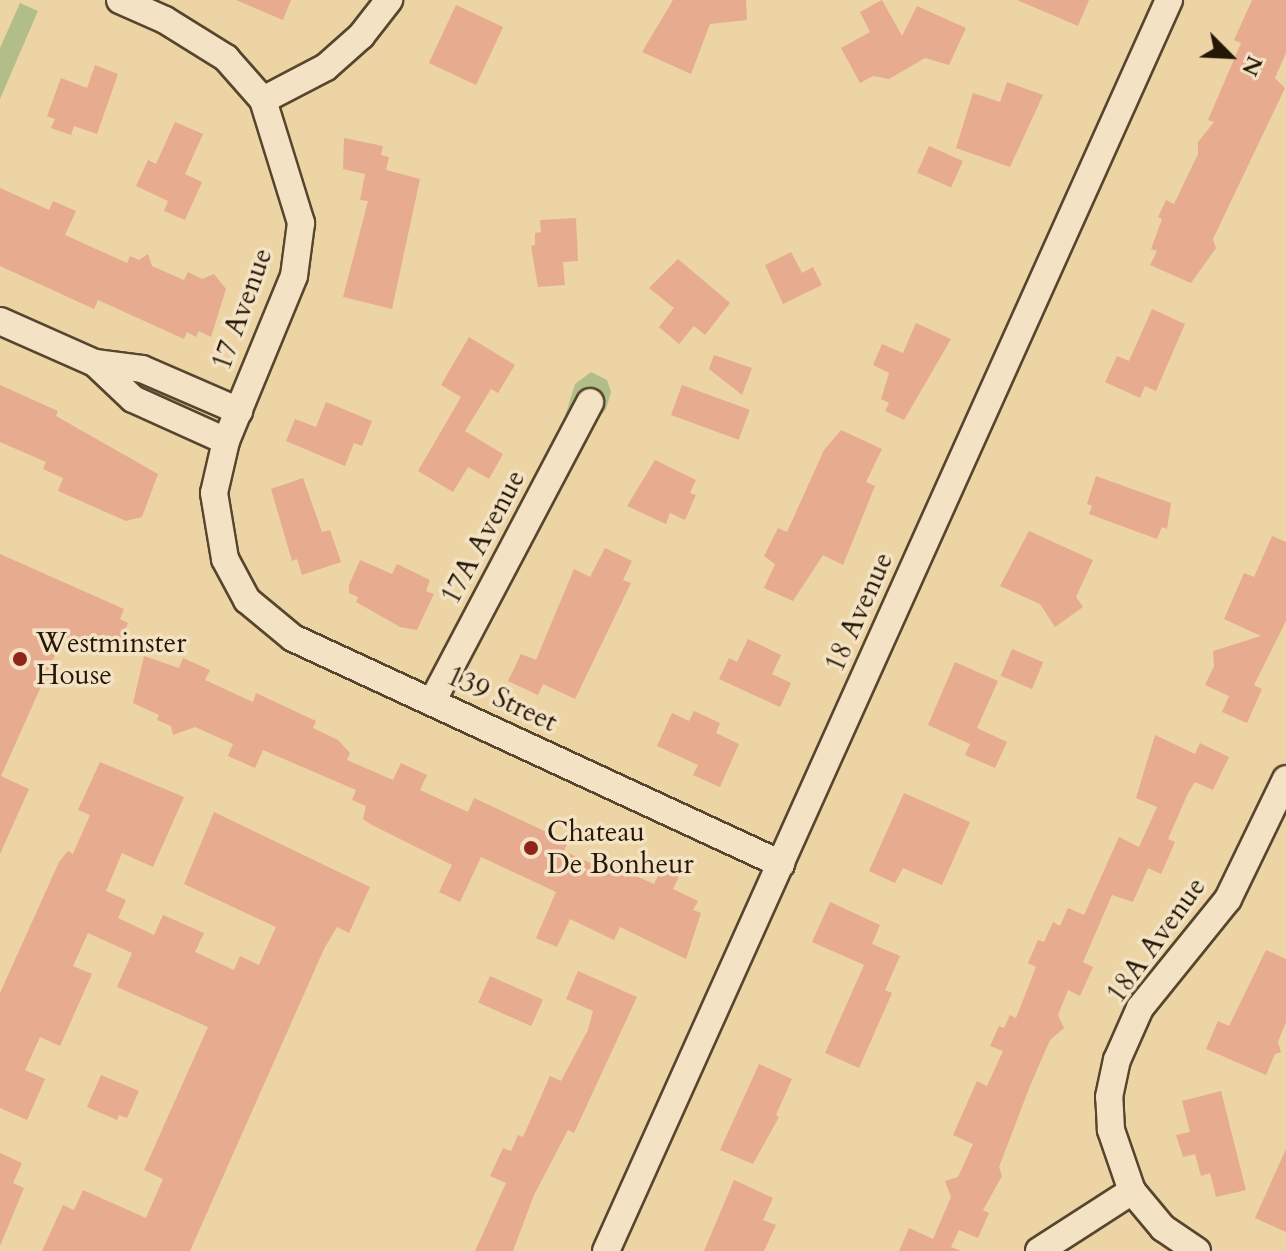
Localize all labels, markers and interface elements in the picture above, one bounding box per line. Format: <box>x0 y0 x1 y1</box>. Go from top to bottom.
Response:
north arrow <box>1190 16 1270 96</box>
text: N <box>1234 51 1270 81</box>
street label: 17 Avenue <box>204 244 280 374</box>
street label: 17A Avenue <box>434 464 532 610</box>
street label: 18 Avenue <box>818 547 900 677</box>
place label: Westminster House <box>36 626 186 692</box>
marker: Westminster House <box>11 650 29 668</box>
street label: 139 Street <box>441 659 563 739</box>
place label: Chateau De Bonheur <box>547 815 694 881</box>
marker: Chateau De Bonheur <box>522 839 540 857</box>
street label: 18A Avenue <box>1099 871 1213 1009</box>

